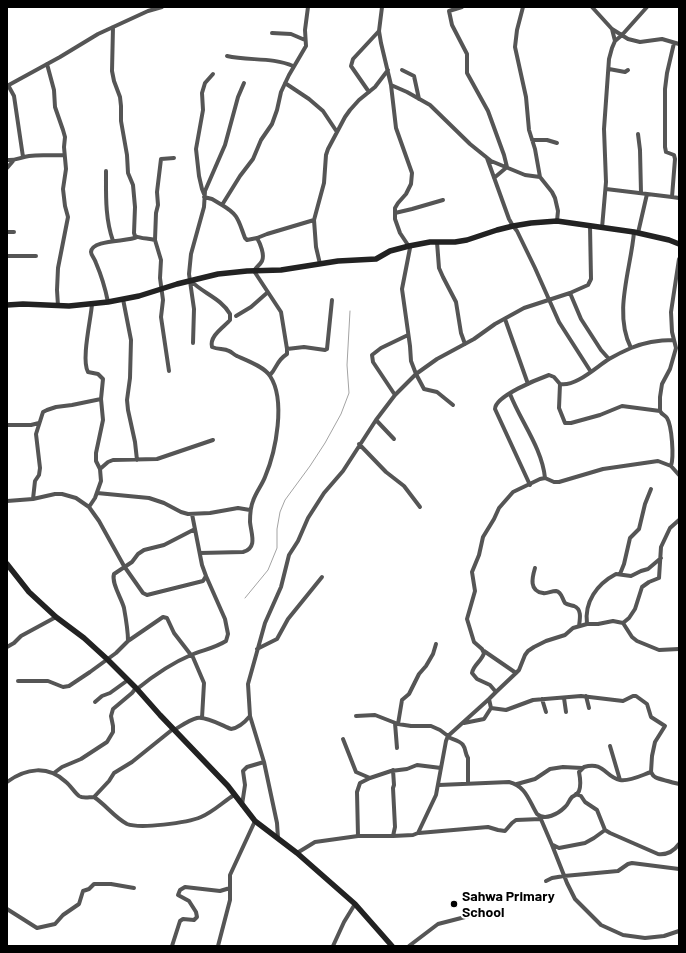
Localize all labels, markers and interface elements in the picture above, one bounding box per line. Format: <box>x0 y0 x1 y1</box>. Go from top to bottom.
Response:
place label: Sahwa Primary School <box>462 888 555 920</box>
marker: Sahwa Primary School <box>449 899 459 909</box>

